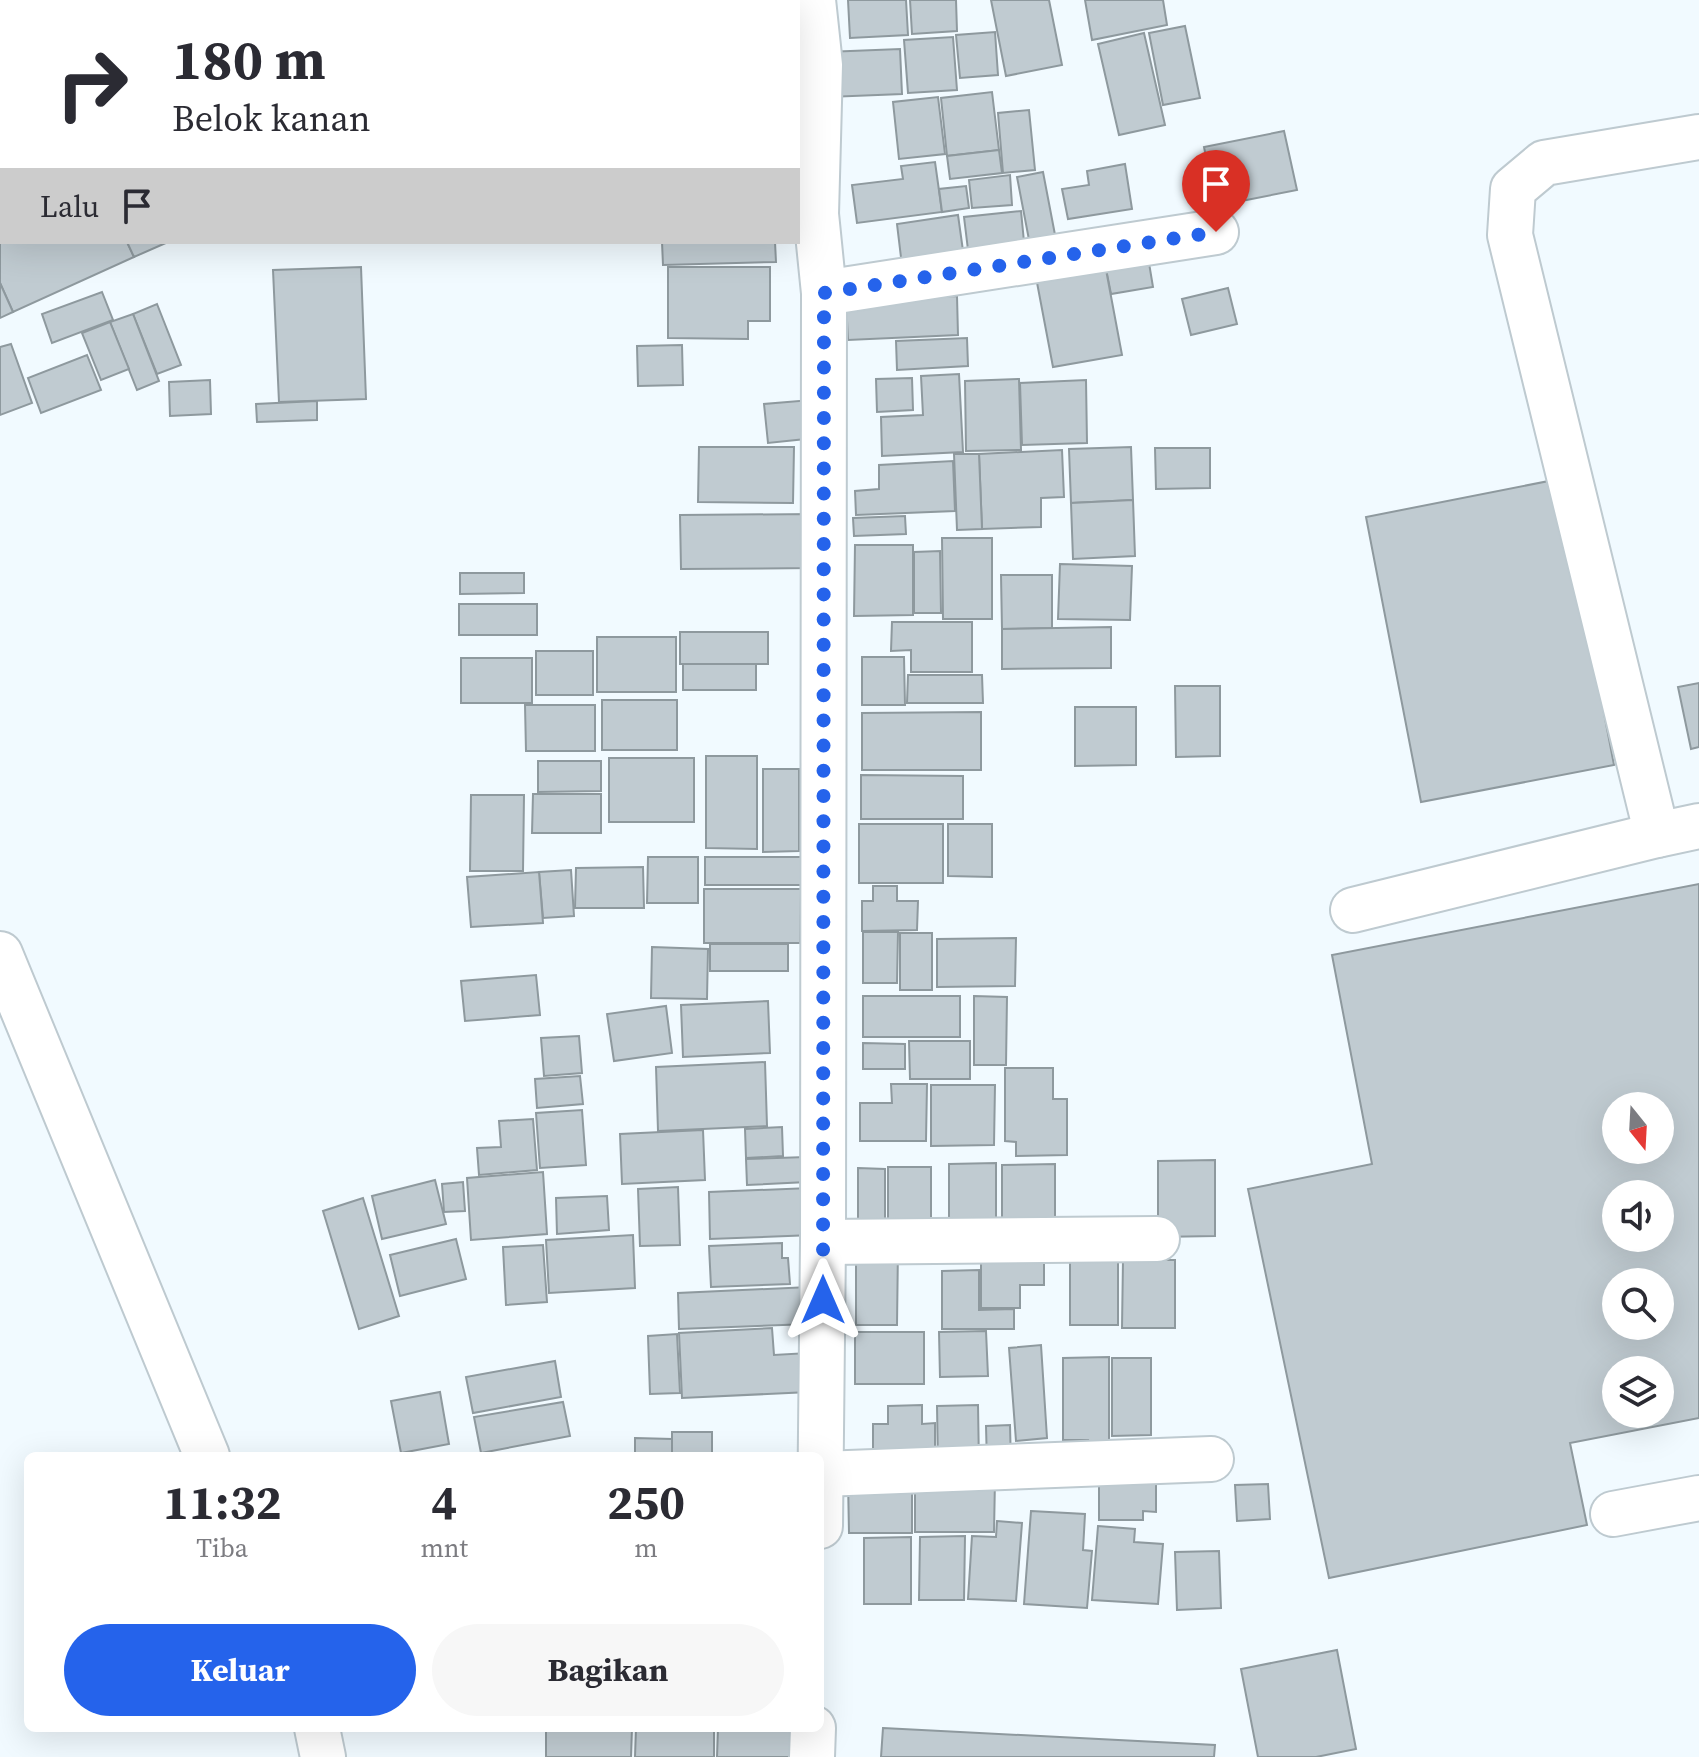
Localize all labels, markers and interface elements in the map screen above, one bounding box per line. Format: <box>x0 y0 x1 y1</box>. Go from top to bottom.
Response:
text: 180 m <box>172 21 326 98</box>
icon: right <box>40 32 144 136</box>
text: Belok kanan <box>172 94 370 143</box>
pin <box>1182 150 1250 232</box>
icon: arrive <box>1194 162 1238 206</box>
icon: arrive <box>115 184 159 228</box>
text: Lalu <box>40 186 99 227</box>
north arrow <box>1602 1092 1674 1164</box>
map controls <box>1602 1092 1674 1428</box>
button: sound <box>1602 1180 1674 1252</box>
position arrow <box>781 1258 865 1342</box>
button: search <box>1602 1268 1674 1340</box>
button: layers <box>1602 1356 1674 1428</box>
text: 11:32 <box>163 1469 281 1535</box>
text: 4 <box>431 1469 457 1535</box>
text: 250 <box>607 1469 685 1535</box>
text: Tiba <box>196 1530 248 1566</box>
text: mnt <box>420 1530 468 1566</box>
text: m <box>634 1530 658 1566</box>
button: Keluar <box>64 1624 416 1716</box>
button: Bagikan <box>432 1624 784 1716</box>

